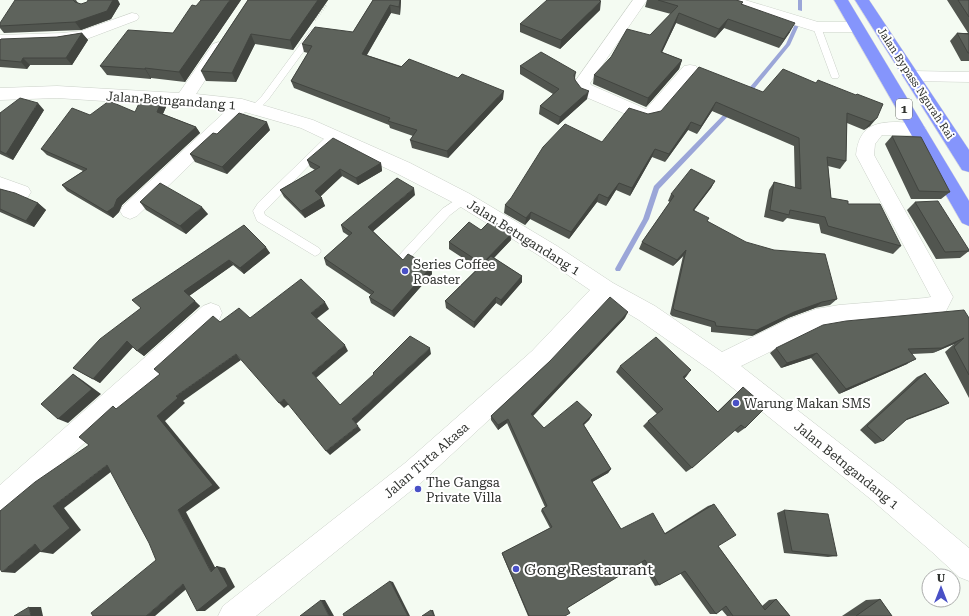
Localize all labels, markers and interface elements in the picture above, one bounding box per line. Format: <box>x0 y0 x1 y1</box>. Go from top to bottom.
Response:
street label: Jalan Bypass Ngurah Rai <box>875 25 957 142</box>
street label: Jalan Betngandang 1 <box>105 88 236 113</box>
road number: 1 <box>896 99 912 119</box>
street label: Jalan Betngandang 1 <box>465 197 583 278</box>
place label: Series Coffee Roaster <box>413 257 496 287</box>
marker: Series Coffee Roaster <box>400 266 410 276</box>
place label: Warung Makan SMS <box>744 396 871 411</box>
marker: Warung Makan SMS <box>731 398 741 408</box>
street label: Jalan Tirta Akasa <box>381 419 472 501</box>
street label: Jalan Betngandang 1 <box>791 419 902 512</box>
place label: The Gangsa Private Villa <box>426 475 502 505</box>
marker: The Gangsa Private Villa <box>413 484 423 494</box>
place label: Gong Restaurant <box>524 560 653 579</box>
marker: Gong Restaurant <box>511 564 521 574</box>
north arrow <box>921 568 961 608</box>
text: U <box>937 572 946 585</box>

